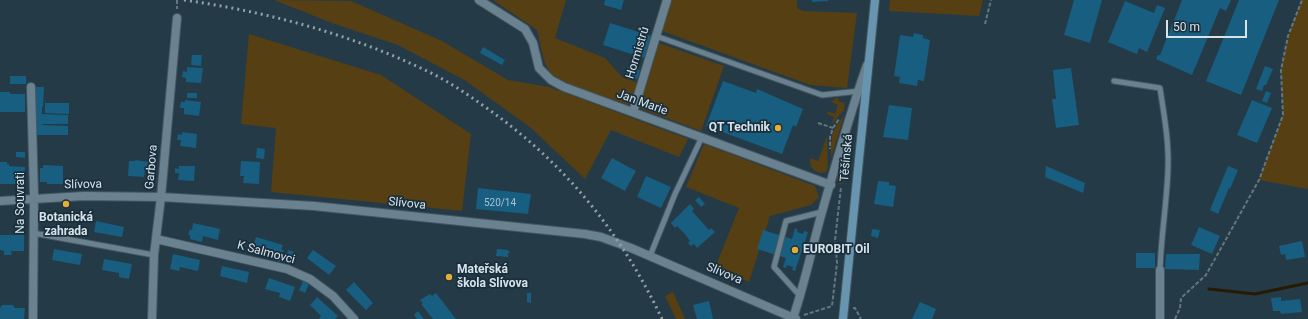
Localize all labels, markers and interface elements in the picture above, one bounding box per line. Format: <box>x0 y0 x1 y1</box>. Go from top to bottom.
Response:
scale bar <box>1168 12 1249 38</box>
text: 50 m <box>1173 20 1200 34</box>
street label: Hormistrů <box>623 25 653 81</box>
street label: Jan Marie <box>615 87 669 119</box>
place label: QT Technik <box>709 121 770 135</box>
marker: QT Technik <box>773 123 783 133</box>
street label: Těšínská <box>838 134 856 182</box>
street label: Garbova <box>143 144 161 190</box>
street label: Na Souvrati <box>14 172 28 234</box>
street label: Slívova <box>64 177 102 193</box>
street label: Slívova <box>387 195 427 213</box>
house number: 520/14 <box>484 197 516 209</box>
marker: Botanická zahrada <box>61 199 71 209</box>
place label: Botanická zahrada <box>39 211 93 239</box>
street label: K Salmovci <box>236 238 296 268</box>
place label: EUROBIT Oil <box>803 243 870 257</box>
marker: EUROBIT Oil <box>790 245 800 255</box>
street label: Slívova <box>704 260 744 288</box>
place label: Mateřská škola Slívova <box>457 263 528 291</box>
marker: Mateřská škola Slívova <box>444 272 454 282</box>

